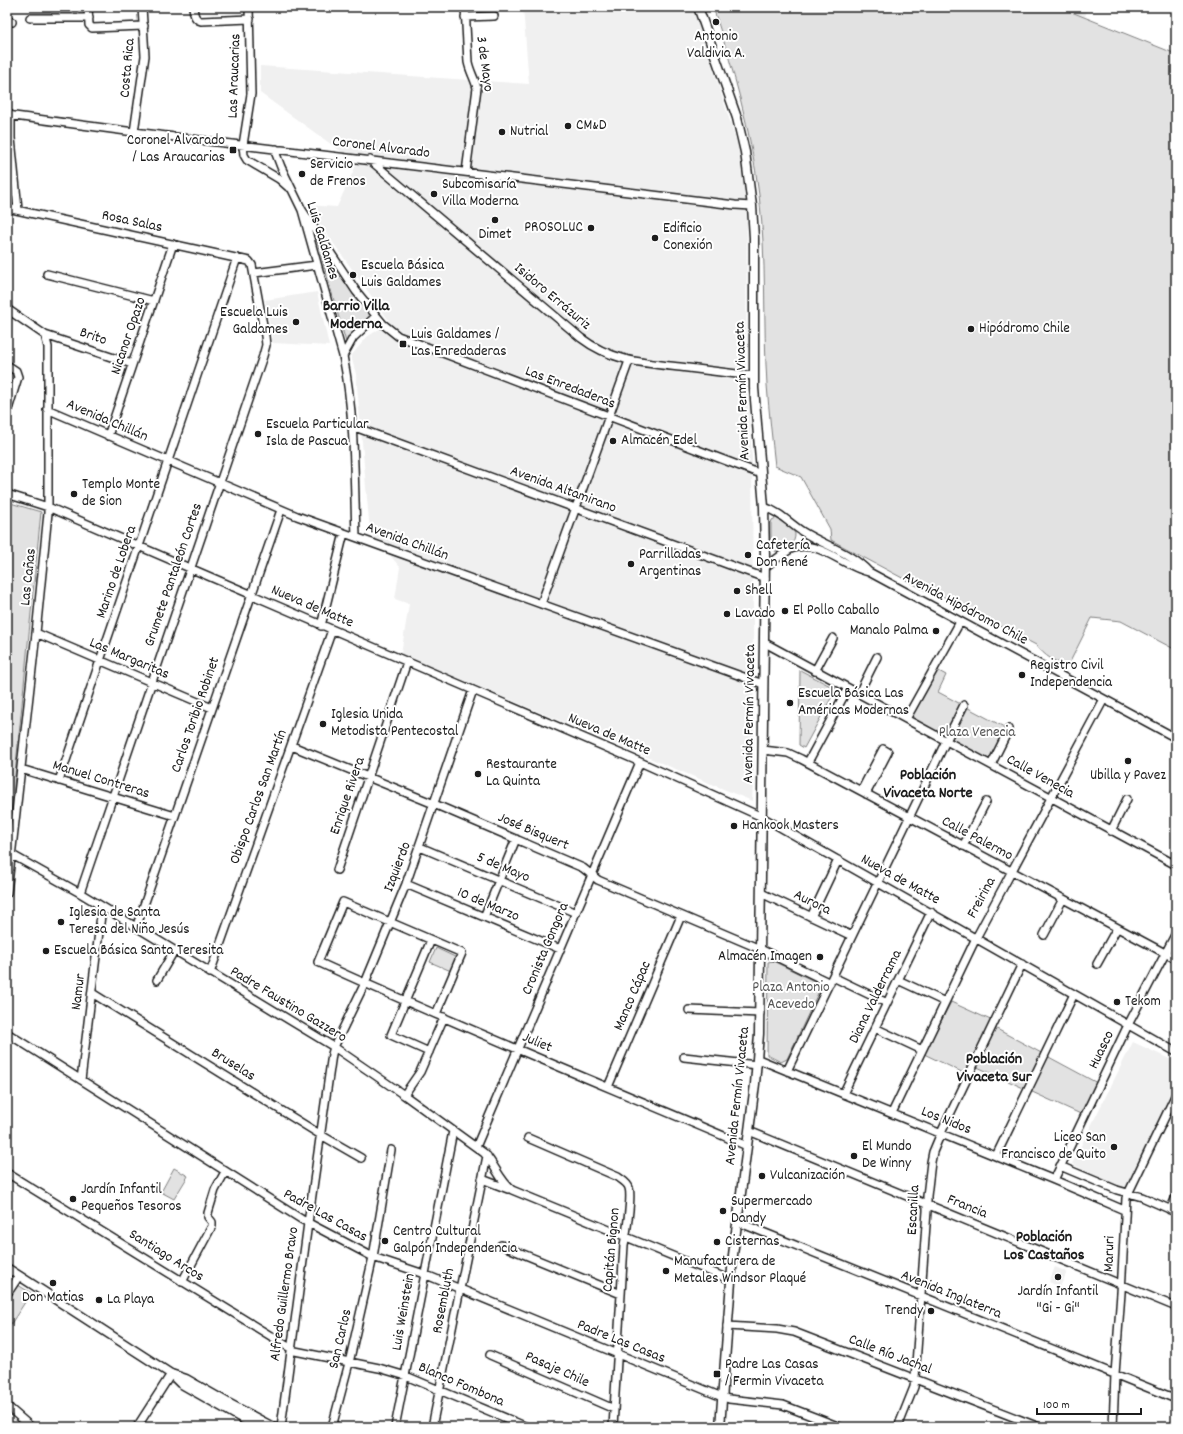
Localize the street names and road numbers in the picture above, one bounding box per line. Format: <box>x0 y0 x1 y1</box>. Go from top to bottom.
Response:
street label: Las Araucarias <box>223 33 247 119</box>
street label: 3 de Mayo <box>469 35 499 93</box>
street label: Costa Rica <box>114 36 142 99</box>
street label: Coronel Alvarado <box>331 131 431 165</box>
street label: Luis Galdames <box>300 199 344 283</box>
street label: Rosa Salas <box>100 205 164 239</box>
street label: Isidoro Errázuriz <box>509 258 596 336</box>
street label: Nicanor Opazo <box>105 294 153 378</box>
street label: Avenida Fermín Vivaceta <box>730 320 756 461</box>
street label: Brito <box>76 322 110 352</box>
street label: Las Enredaderas <box>522 361 618 415</box>
street label: Avenida Chillán <box>63 394 151 448</box>
street label: Avenida Altamirano <box>507 461 620 520</box>
street label: Grumete Pantaleón Cortes <box>139 500 209 650</box>
street label: Avenida Chillán <box>362 517 452 567</box>
street label: Marino de Lobera <box>91 522 143 621</box>
street label: Las Cañas <box>15 547 43 607</box>
street label: Avenida Hipódromo Chile <box>898 567 1032 652</box>
street label: Nueva de Matte <box>267 580 357 634</box>
street label: Las Margaritas <box>86 632 172 686</box>
street label: Avenida Fermín Vivaceta <box>738 643 762 784</box>
street label: Carlos Toribio Robinet <box>166 654 226 776</box>
street label: Nueva de Matte <box>564 708 654 762</box>
street label: Obispo Carlos San Martín <box>224 727 294 867</box>
street label: Calle Venecia <box>1002 749 1079 805</box>
street label: Enrique Rivera <box>324 753 372 838</box>
street label: Manuel Contreras <box>50 755 152 805</box>
street label: José Bisquert <box>494 807 572 857</box>
street label: Calle Palermo <box>937 811 1017 867</box>
street label: Izquierdo <box>378 838 418 895</box>
street label: 5 de Mayo <box>473 847 533 889</box>
street label: Nueva de Matte <box>856 849 944 911</box>
street label: Freirina <box>962 873 1002 923</box>
street label: 10 de Marzo <box>453 882 523 928</box>
street label: Aurora <box>789 884 835 922</box>
street label: Cronista Gongora <box>517 898 576 999</box>
street label: Diana Valderrama <box>844 946 909 1048</box>
street label: Manco Cápac <box>608 958 658 1034</box>
street label: Padre Faustino Gazzero <box>225 961 351 1049</box>
street label: Namur <box>66 972 92 1012</box>
street label: Avenida Fermín Vivaceta <box>720 1025 756 1166</box>
street label: Juliet <box>519 1027 556 1059</box>
street label: Huasco <box>1083 1027 1121 1073</box>
street label: Bruselas <box>206 1043 260 1087</box>
street label: Los Nidos <box>917 1101 975 1141</box>
street label: Escanilla <box>902 1183 926 1236</box>
street label: Padre Las Casas <box>279 1184 371 1248</box>
street label: Francia <box>943 1189 991 1225</box>
street label: Capitán Bignon <box>597 1207 627 1293</box>
street label: Santiago Arcos <box>124 1224 208 1288</box>
street label: Alfredo Guillermo Bravo <box>265 1225 305 1363</box>
street label: Maruri <box>1098 1235 1122 1272</box>
street label: Avenida Inglaterra <box>897 1265 1006 1326</box>
street label: Rosembluth <box>427 1266 461 1336</box>
street label: Luis Weinstein <box>386 1272 422 1352</box>
street label: San Carlos <box>323 1307 359 1371</box>
street label: Padre Las Casas <box>574 1314 668 1370</box>
street label: Calle Río Jachal <box>845 1329 935 1381</box>
street label: Pasaje Chile <box>521 1346 593 1394</box>
street label: Blanco Fombona <box>415 1357 508 1413</box>

